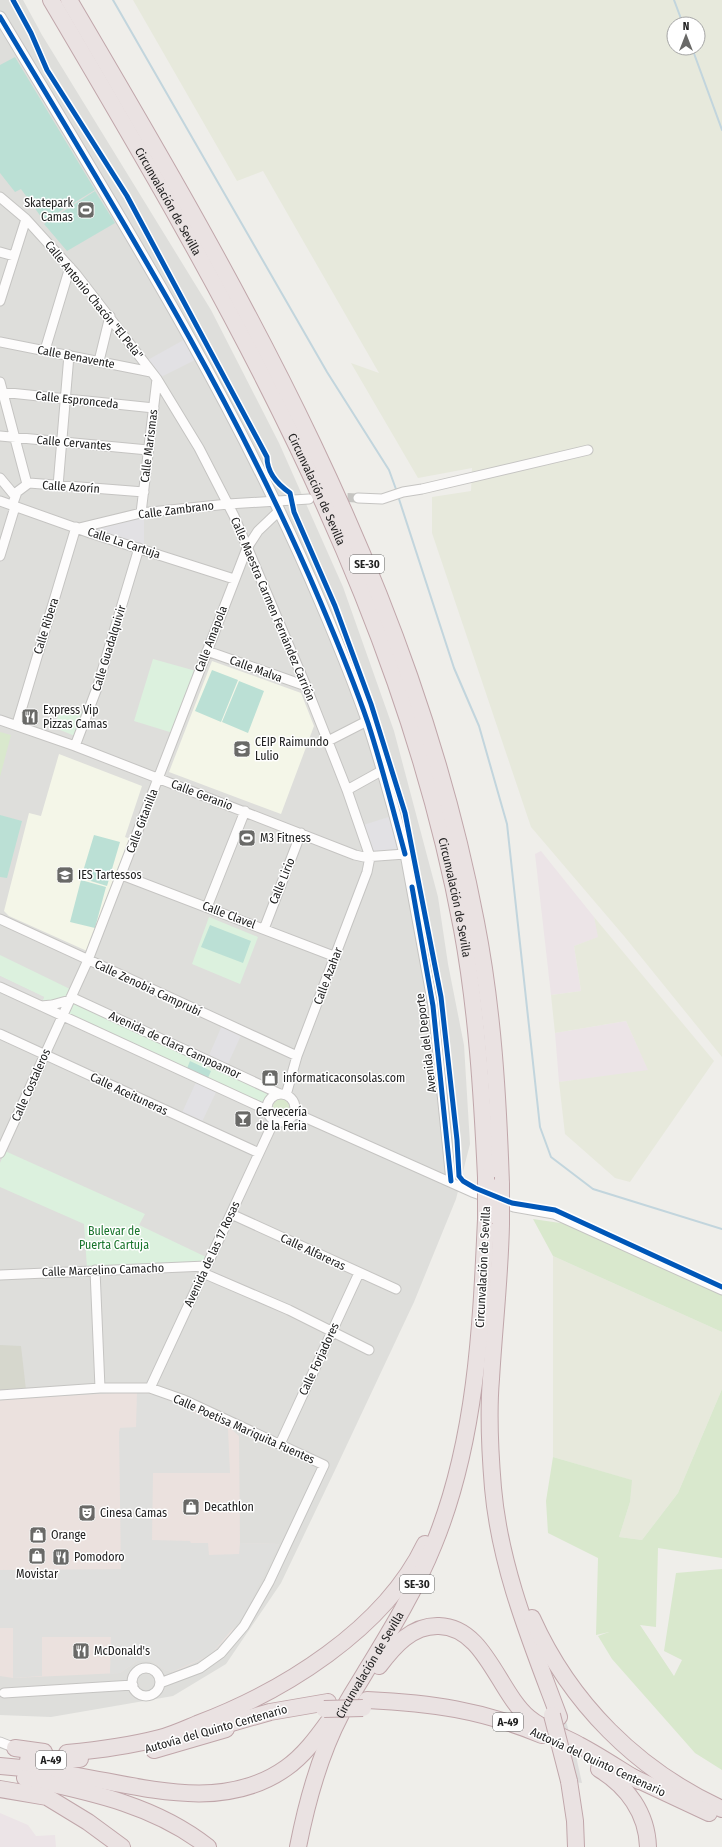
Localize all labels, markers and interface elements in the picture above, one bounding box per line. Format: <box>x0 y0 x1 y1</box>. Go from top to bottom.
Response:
north arrow <box>666 16 706 56</box>
text: N <box>683 20 689 33</box>
street label: Circunvalación de Sevilla <box>132 145 204 258</box>
place label: Skatepark Camas <box>24 196 73 224</box>
sports icon: Skatepark Camas <box>76 200 96 220</box>
street label: Calle Antonio Chacón "El Pela" <box>42 238 146 362</box>
street label: Calle Benavente <box>36 343 116 371</box>
street label: Calle Espronceda <box>35 389 119 411</box>
street label: Calle Marismas <box>138 409 160 483</box>
street label: Circunvalación de Sevilla <box>285 431 348 548</box>
street label: Calle Cervantes <box>36 433 112 453</box>
street label: Calle Azorín <box>42 478 100 496</box>
street label: Calle Zambrano <box>137 498 215 522</box>
street label: Calle Maestra Carmen Fernández Carrión <box>228 515 318 703</box>
street label: Calle La Cartuja <box>86 525 162 561</box>
road number: SE-30 <box>350 555 384 573</box>
street label: Calle Ribera <box>31 596 61 656</box>
street label: Calle Guadalquivir <box>89 602 129 693</box>
street label: Calle Amapola <box>192 604 230 674</box>
street label: Calle Malva <box>228 653 284 685</box>
place label: Express Vip Pizzas Camas <box>43 703 107 731</box>
restaurant icon: Express Vip Pizzas Camas <box>20 707 40 727</box>
place label: CEIP Raimundo Lulio <box>255 735 329 763</box>
school or university icon: CEIP Raimundo Lulio <box>232 739 252 759</box>
street label: Calle Geranio <box>169 777 235 813</box>
street label: Calle Gitanilla <box>123 787 161 855</box>
sports icon: M3 Fitness <box>237 828 257 848</box>
place label: M3 Fitness <box>260 831 311 845</box>
street label: Circunvalación de Sevilla <box>435 836 474 958</box>
street label: Calle Lirio <box>266 856 298 906</box>
school or university icon: IES Tartessos <box>55 865 75 885</box>
place label: IES Tartessos <box>78 868 142 882</box>
street label: Calle Clavel <box>200 898 258 932</box>
street label: Calle Azahar <box>311 945 346 1006</box>
street label: Calle Zenobia Camprubí <box>92 957 204 1019</box>
street label: Avenida del Deporte <box>413 993 439 1093</box>
street label: Avenida de Clara Campoamor <box>107 1008 244 1082</box>
street label: Calle Costaleros <box>9 1047 53 1123</box>
shop icon: informaticaconsolas.com <box>260 1068 280 1088</box>
street label: Calle Aceituneras <box>88 1070 170 1118</box>
place label: informaticaconsolas.com <box>283 1071 405 1085</box>
place label: Cervecería de la Feria <box>256 1105 307 1133</box>
bar icon: Cervecería de la Feria <box>233 1109 253 1129</box>
street label: Avenida de las 17 Rosas <box>181 1199 243 1309</box>
street label: Circunvalación de Sevilla <box>473 1206 493 1328</box>
park label: Bulevar de Puerta Cartuja <box>79 1224 149 1252</box>
street label: Calle Alfareras <box>278 1231 348 1273</box>
street label: Calle Marcelino Camacho <box>42 1261 164 1279</box>
street label: Calle Forjadores <box>296 1320 342 1398</box>
street label: Calle Poetisa Mariquita Fuentes <box>171 1391 317 1467</box>
shop icon: Decathlon <box>181 1497 201 1517</box>
place label: Decathlon <box>204 1500 254 1514</box>
theatre icon: Cinesa Camas <box>77 1503 97 1523</box>
place label: Cinesa Camas <box>100 1506 167 1520</box>
shop icon: Orange <box>28 1525 48 1545</box>
place label: Orange <box>51 1528 86 1542</box>
shop icon: Movistar <box>27 1546 47 1566</box>
restaurant icon: Pomodoro <box>51 1547 71 1567</box>
place label: Pomodoro <box>74 1550 125 1564</box>
place label: Movistar <box>16 1567 59 1581</box>
road number: SE-30 <box>400 1575 434 1593</box>
street label: Circunvalación de Sevilla <box>333 1609 407 1721</box>
restaurant icon: McDonald's <box>71 1641 91 1661</box>
place label: McDonald's <box>94 1644 150 1658</box>
street label: Autovía del Quinto Centenario <box>143 1702 289 1756</box>
road number: A-49 <box>493 1713 523 1731</box>
street label: Autovía del Quinto Centenario <box>528 1724 668 1800</box>
road number: A-49 <box>36 1751 66 1769</box>

